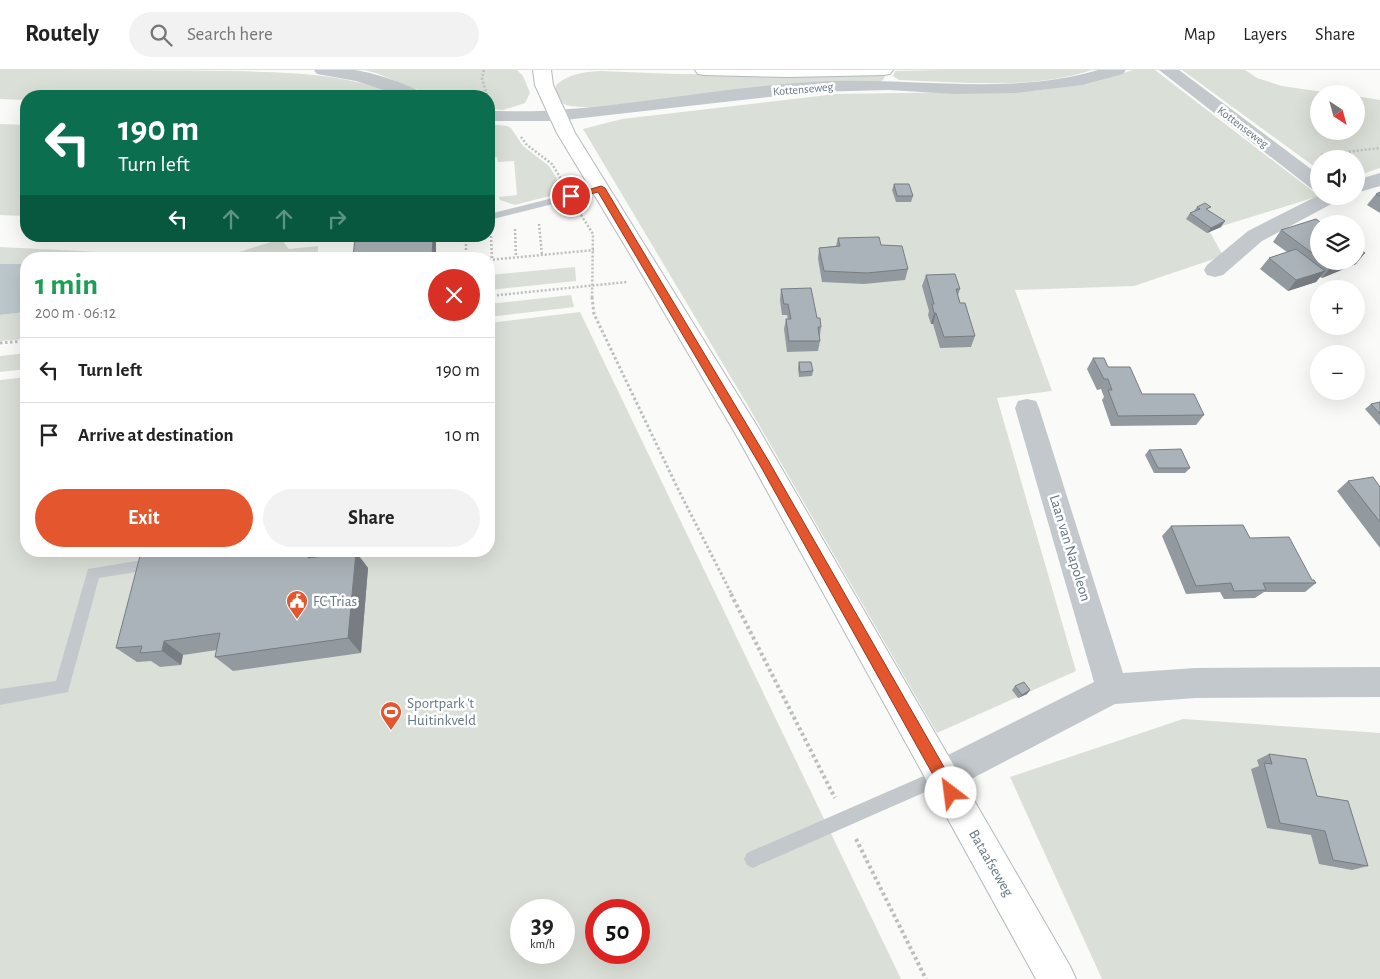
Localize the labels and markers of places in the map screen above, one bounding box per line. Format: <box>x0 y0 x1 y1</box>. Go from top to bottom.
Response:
pin <box>550 175 592 217</box>
public building icon: FC Trias <box>285 589 309 620</box>
place label: FC Trias <box>313 594 357 609</box>
place label: Sportpark 't Huitinkveld <box>407 696 476 728</box>
sports icon: Sportpark 't Huitinkveld <box>379 700 403 731</box>

